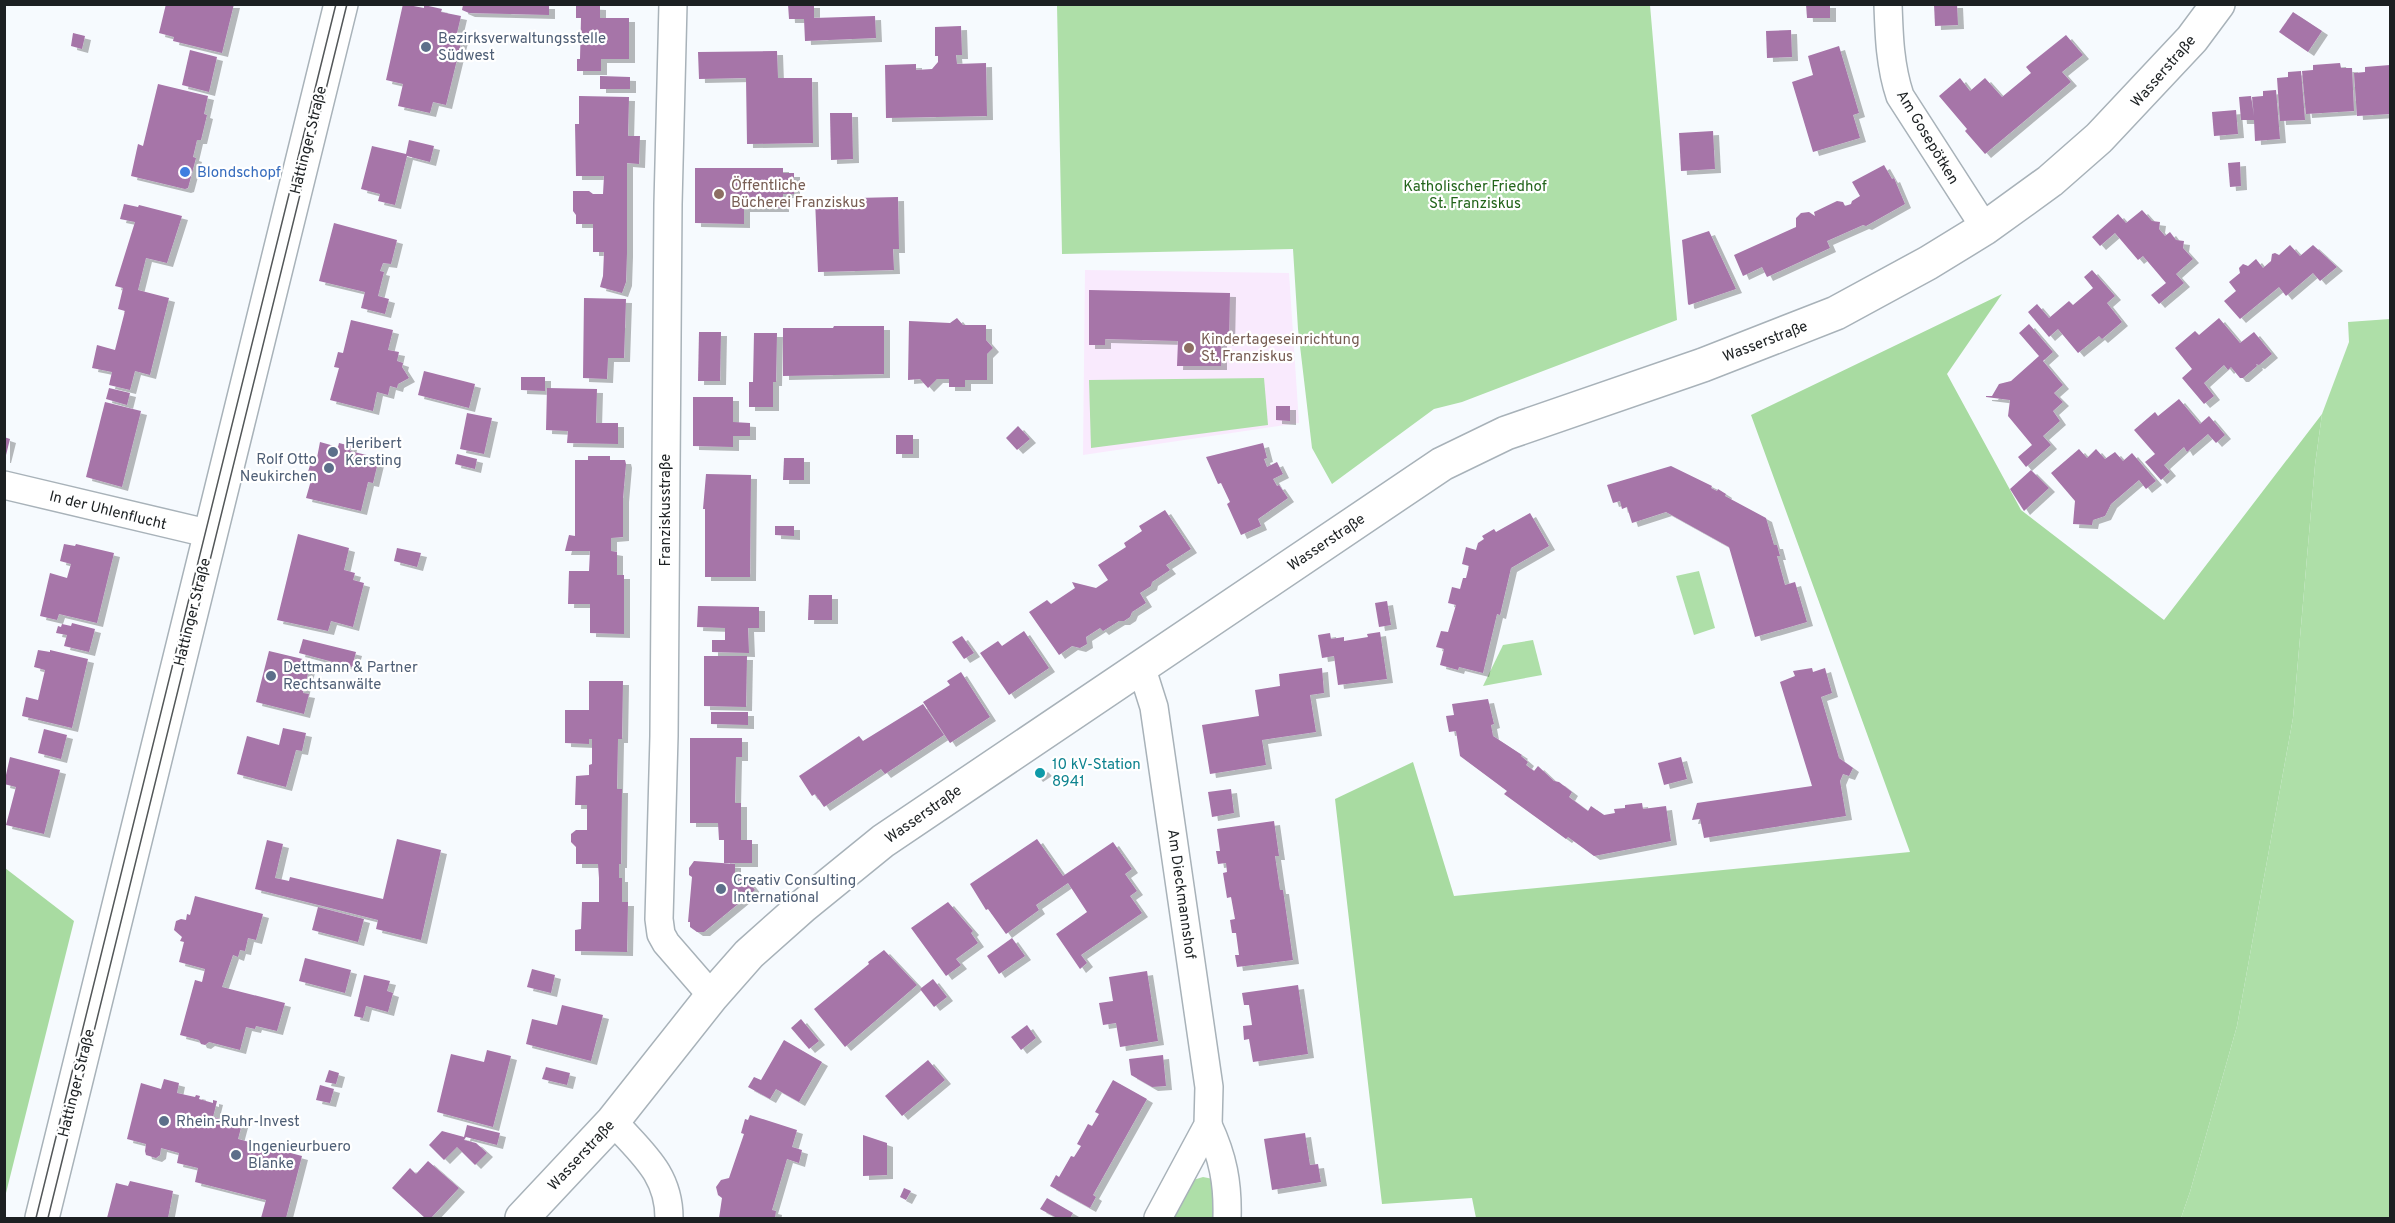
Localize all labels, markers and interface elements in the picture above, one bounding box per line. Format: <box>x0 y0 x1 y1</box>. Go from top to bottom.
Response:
place label: Bezirksverwaltungsstelle Südwest <box>438 30 606 66</box>
street label: Wasserstraße <box>2128 32 2201 112</box>
marker: Bezirksverwaltungsstelle Südwest <box>419 40 433 54</box>
street label: Hattinger Straße <box>287 84 332 196</box>
street label: Am Gosepötken <box>1891 87 1962 188</box>
place label: Blondschopf <box>197 164 281 183</box>
marker: Blondschopf <box>178 165 192 179</box>
place label: Öffentliche Bücherei Franziskus <box>731 176 866 213</box>
park label: Katholischer Friedhof St. Franziskus <box>1403 178 1547 214</box>
marker: Öffentliche Bücherei Franziskus <box>712 187 726 201</box>
street label: Wasserstraße <box>1720 317 1811 367</box>
place label: Kindertageseinrichtung St. Franziskus <box>1201 331 1360 367</box>
marker: Kindertageseinrichtung St. Franziskus <box>1182 341 1196 355</box>
place label: Heribert Kersting <box>345 435 402 471</box>
marker: Heribert Kersting <box>326 445 340 459</box>
place label: Rolf Otto Neukirchen <box>240 451 317 487</box>
street label: Franziskusstraße <box>657 454 676 566</box>
marker: Rolf Otto Neukirchen <box>322 461 336 475</box>
street label: In der Uhlenflucht <box>47 488 168 535</box>
street label: Wasserstraße <box>1284 510 1369 576</box>
street label: Hattinger Straße <box>171 556 216 668</box>
place label: Dettmann & Partner Rechtsanwälte <box>283 659 418 695</box>
marker: Dettmann & Partner Rechtsanwälte <box>264 669 278 683</box>
place label: 10 kV-Station 8941 <box>1052 756 1141 792</box>
marker: 10 kV-Station 8941 <box>1033 766 1047 780</box>
street label: Wasserstraße <box>882 782 966 849</box>
street label: Am Dieckmannshof <box>1162 828 1199 961</box>
place label: Creativ Consulting International <box>733 872 856 908</box>
marker: Creativ Consulting International <box>714 882 728 896</box>
street label: Hattinger Straße <box>55 1027 100 1139</box>
place label: Rhein-Ruhr-Invest <box>176 1113 300 1132</box>
marker: Rhein-Ruhr-Invest <box>157 1114 171 1128</box>
street label: Wasserstraße <box>545 1117 620 1195</box>
place label: Ingenieurbuero Blanke <box>248 1138 351 1174</box>
marker: Ingenieurbuero Blanke <box>229 1148 243 1162</box>

